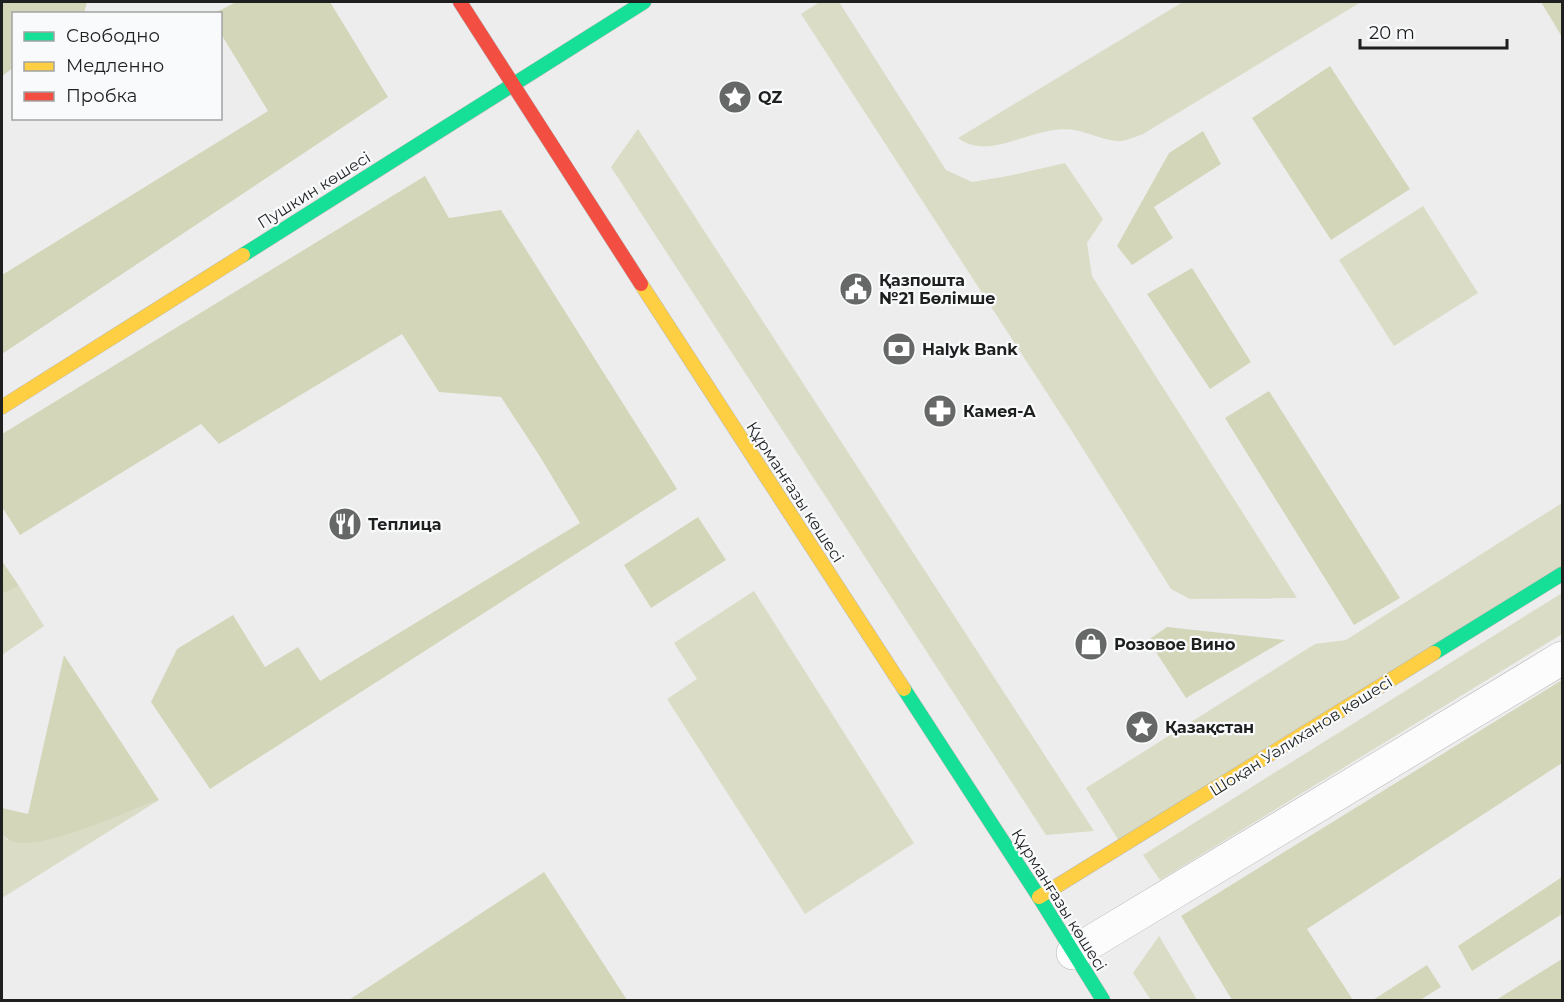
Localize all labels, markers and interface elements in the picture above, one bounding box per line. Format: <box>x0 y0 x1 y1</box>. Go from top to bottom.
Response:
legend <box>12 12 222 120</box>
scale bar <box>1360 12 1507 50</box>
text: 20 m <box>1369 22 1415 44</box>
text: Свободно <box>66 25 160 47</box>
text: Медленно <box>66 55 164 77</box>
place icon: QZ <box>717 79 753 115</box>
text: Пробка <box>66 85 137 107</box>
place label: QZ <box>758 88 782 107</box>
street label: Пушкин көшесі <box>254 148 374 232</box>
public building icon: Қазпошта №21 Бөлімше <box>838 271 874 307</box>
place label: Қазпошта №21 Бөлімше <box>879 271 996 308</box>
bank icon: Halyk Bank <box>881 331 917 367</box>
place label: Halyk Bank <box>922 340 1018 359</box>
pharmacy icon: Камея-А <box>922 393 958 429</box>
place label: Камея-А <box>963 402 1036 421</box>
street label: Құрманғазы көшесі <box>742 418 848 566</box>
restaurant icon: Теплица <box>327 506 363 542</box>
place label: Теплица <box>368 515 442 534</box>
shop icon: Розовое Вино <box>1073 626 1109 662</box>
place label: Розовое Вино <box>1114 635 1235 654</box>
street label: Шоқан Уәлиханов көшесі <box>1206 672 1396 800</box>
place icon: Қазақстан <box>1124 709 1160 745</box>
place label: Қазақстан <box>1165 718 1254 737</box>
street label: Құрманғазы көшесі <box>1007 825 1111 975</box>

